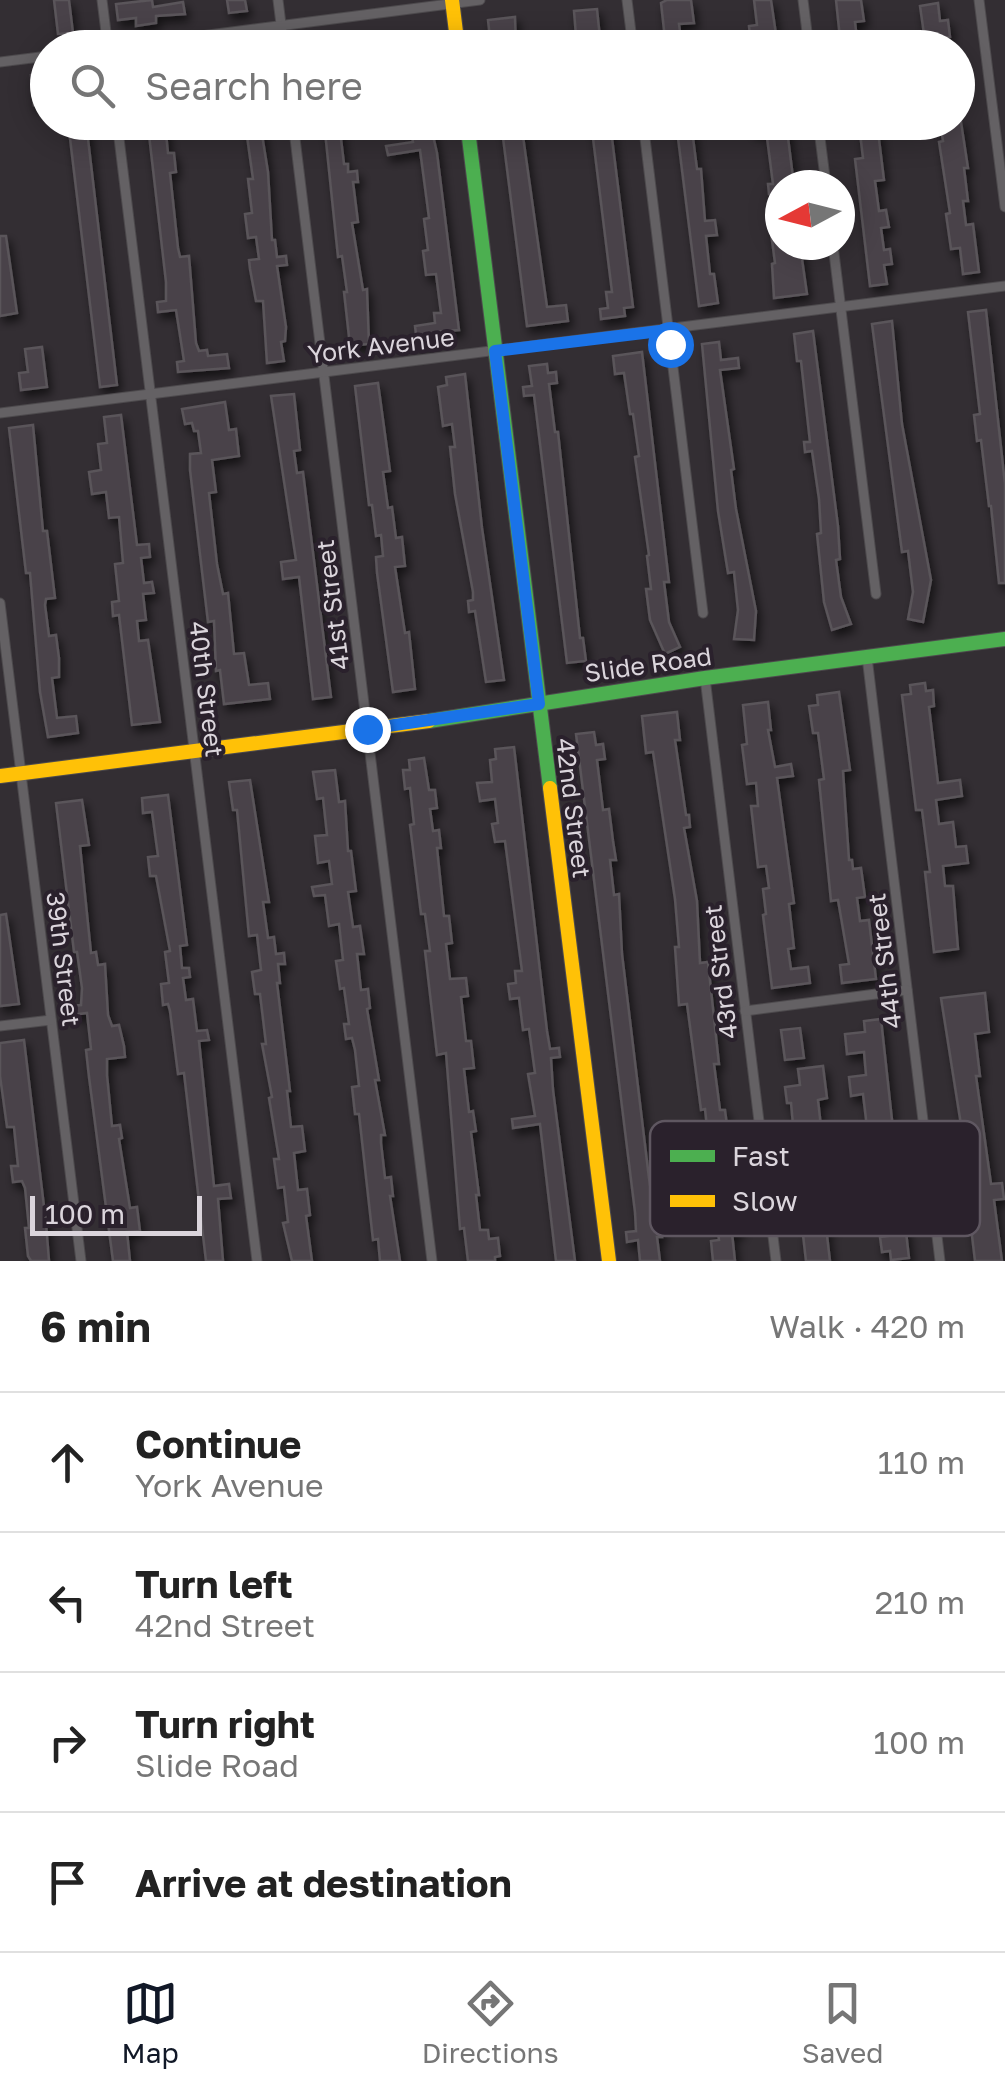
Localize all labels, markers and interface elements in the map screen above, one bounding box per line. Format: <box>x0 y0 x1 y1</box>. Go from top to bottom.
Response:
search box <box>30 30 975 140</box>
icon: search <box>65 58 120 113</box>
text: Search here <box>145 63 363 108</box>
north arrow <box>765 170 855 260</box>
street label: York Avenue <box>306 321 456 369</box>
route start <box>648 322 694 368</box>
street label: 41st Street <box>309 538 355 672</box>
street label: 40th Street <box>183 619 231 759</box>
street label: Slide Road <box>582 640 714 688</box>
route end <box>345 707 391 753</box>
street label: 42nd Street <box>550 736 598 880</box>
street label: 39th Street <box>40 890 88 1028</box>
street label: 44th Street <box>860 892 908 1030</box>
street label: 43rd Street <box>696 903 744 1041</box>
legend <box>650 1121 980 1236</box>
text: Fast <box>732 1139 790 1172</box>
text: Slow <box>732 1184 798 1217</box>
scale bar <box>30 1191 202 1236</box>
text: 100 m <box>45 1197 125 1230</box>
text: 6 min <box>40 1301 151 1351</box>
text: Walk · 420 m <box>769 1307 965 1345</box>
text: Continue <box>135 1421 301 1466</box>
icon: ahead <box>40 1435 95 1490</box>
text: 110 m <box>878 1443 965 1481</box>
text: York Avenue <box>135 1466 324 1504</box>
text: Turn left <box>135 1561 293 1606</box>
icon: left <box>40 1575 95 1630</box>
text: 210 m <box>875 1583 965 1621</box>
text: 42nd Street <box>135 1606 315 1644</box>
text: Turn right <box>135 1701 315 1746</box>
icon: right <box>40 1715 95 1770</box>
text: 100 m <box>873 1723 965 1761</box>
text: Slide Road <box>135 1746 299 1784</box>
icon: arrive <box>40 1855 95 1910</box>
text: Arrive at destination <box>135 1860 512 1905</box>
tab: Map <box>122 1976 179 2069</box>
tab: Directions <box>422 1976 559 2069</box>
tab: Saved <box>802 1976 883 2069</box>

